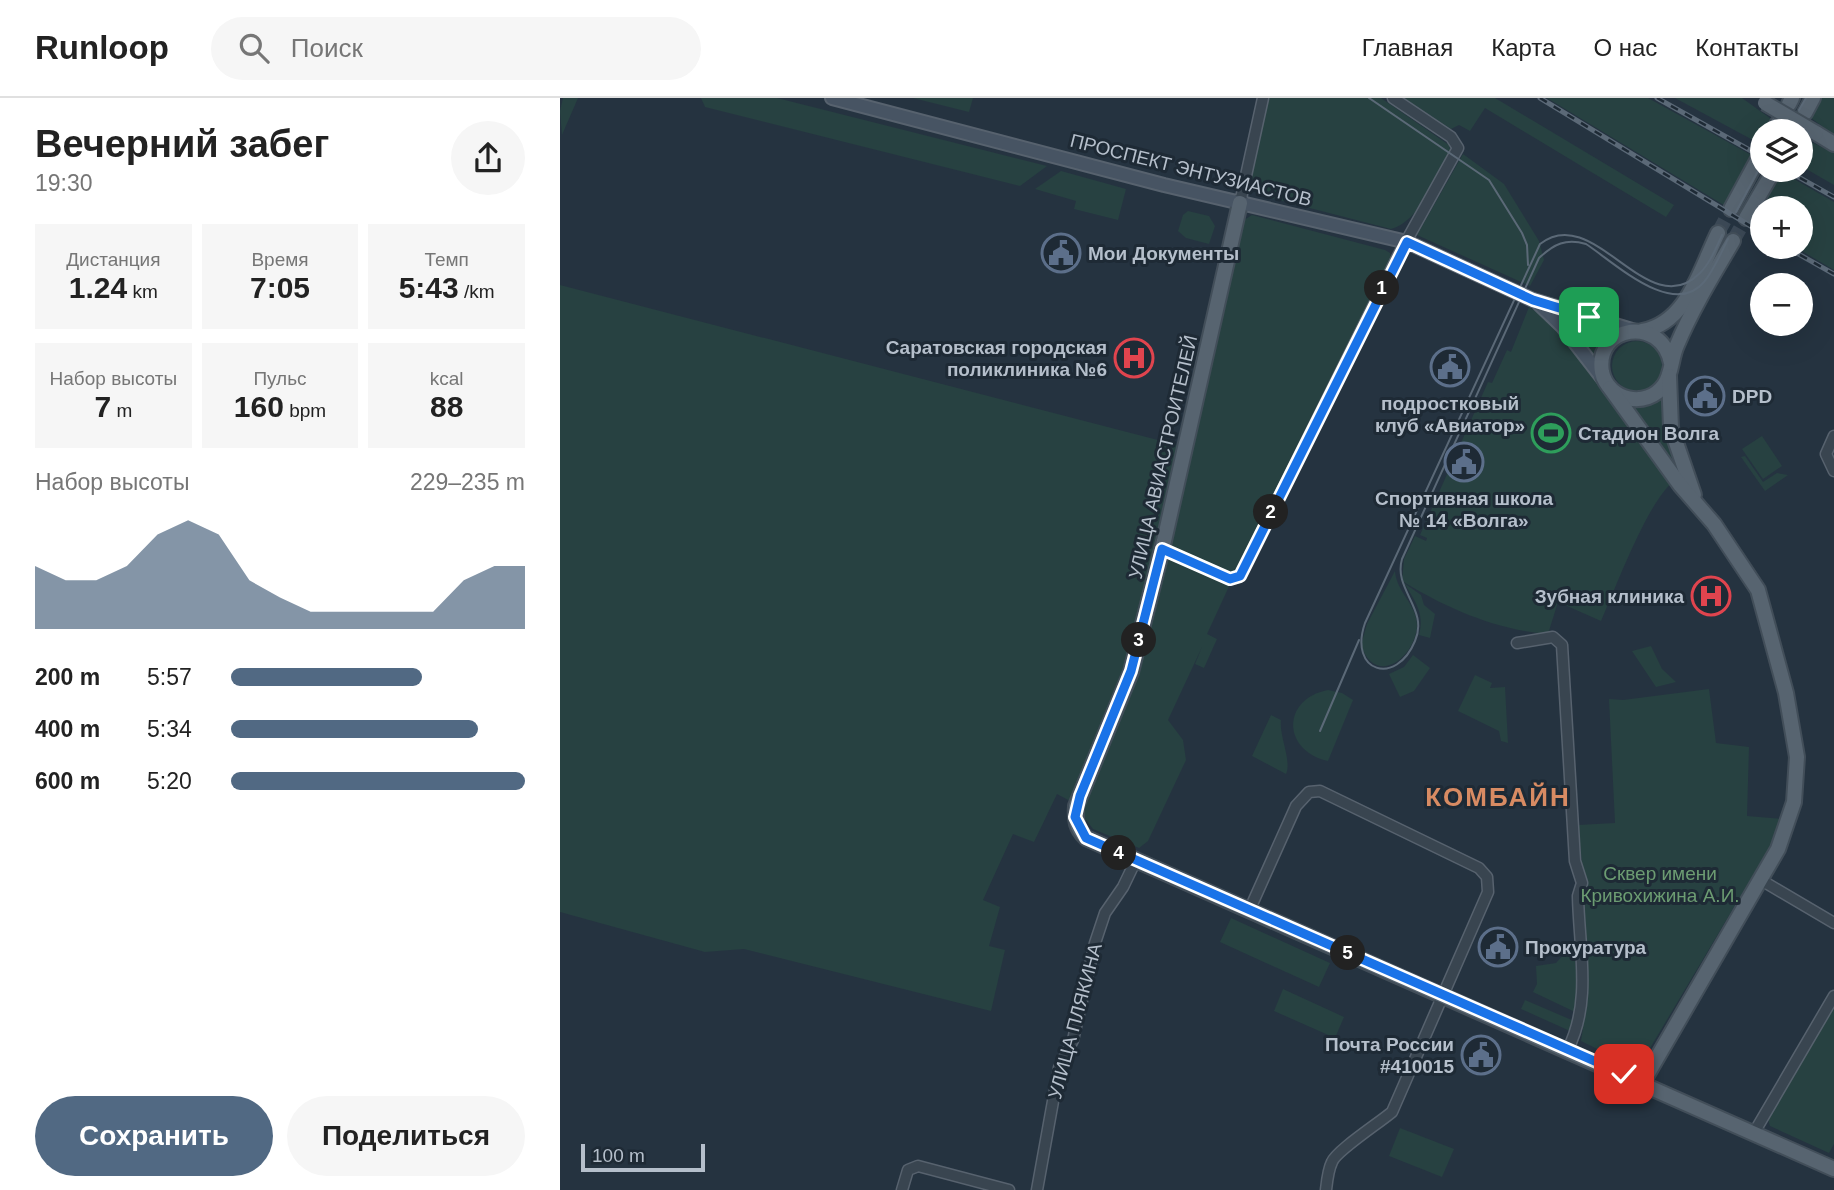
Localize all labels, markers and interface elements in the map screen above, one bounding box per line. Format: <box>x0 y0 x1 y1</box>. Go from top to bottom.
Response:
search box <box>211 17 701 80</box>
text: Runloop <box>35 29 169 66</box>
icon: search <box>235 29 273 67</box>
text: Поиск <box>291 33 363 63</box>
text: Главная <box>1362 34 1453 61</box>
text: Карта <box>1491 34 1555 61</box>
text: О нас <box>1593 34 1657 61</box>
text: Контакты <box>1695 34 1799 61</box>
map controls <box>1750 119 1813 336</box>
button: layers <box>1750 119 1813 182</box>
button: share <box>451 121 525 195</box>
text: Вечерний забег <box>35 123 329 165</box>
street label: ПРОСПЕКТ ЭНТУЗИАСТОВ <box>1068 130 1314 210</box>
text: 19:30 <box>35 170 93 196</box>
button: + <box>1750 196 1813 259</box>
public building icon: Мои Документы <box>1040 232 1082 274</box>
place label: Мои Документы <box>1088 243 1239 264</box>
text: Дистанция <box>66 249 160 270</box>
text: Время <box>251 249 309 270</box>
text: Темп <box>424 249 469 270</box>
pin: 1 <box>1364 270 1400 306</box>
text: 1.24 <box>69 271 127 304</box>
text: 7:05 <box>250 271 310 304</box>
text: 5:43 <box>399 271 459 304</box>
button: − <box>1750 273 1813 336</box>
text: 1 <box>1376 277 1387 298</box>
text: km <box>127 281 158 302</box>
text: /km <box>459 281 495 302</box>
pin <box>1559 287 1619 347</box>
icon: arrive <box>1570 298 1608 336</box>
street label: УЛИЦА АВИАСТРОИТЕЛЕЙ <box>1125 333 1201 581</box>
place label: Саратовская городская поликлиника №6 <box>886 337 1107 380</box>
hospital icon: Саратовская городская поликлиника №6 <box>1113 337 1155 379</box>
public building icon: подростковый клуб «Авиатор» <box>1429 346 1471 388</box>
text: Набор высоты <box>50 368 177 389</box>
text: Пульс <box>253 368 307 389</box>
text: kcal <box>430 368 464 389</box>
public building icon: DPD <box>1684 375 1726 417</box>
place label: DPD <box>1732 386 1772 407</box>
text: 7 <box>94 390 111 423</box>
text: 160 <box>234 390 284 423</box>
text: 88 <box>430 390 463 423</box>
place label: подростковый клуб «Авиатор» <box>1375 393 1525 436</box>
text: m <box>111 400 132 421</box>
text: bpm <box>284 400 326 421</box>
sports icon: Стадион Волга <box>1530 412 1572 454</box>
place label: Стадион Волга <box>1578 423 1720 444</box>
public building icon: Спортивная школа № 14 «Волга» <box>1443 441 1485 483</box>
text: Набор высоты <box>35 469 189 495</box>
text: 229–235 m <box>410 469 525 495</box>
place label: Спортивная школа № 14 «Волга» <box>1375 488 1553 531</box>
pin: 2 <box>1254 494 1288 530</box>
text: 2 <box>1265 501 1276 522</box>
hospital icon: Зубная клиника <box>1690 575 1732 617</box>
place label: Зубная клиника <box>1535 586 1684 607</box>
pin: 3 <box>1122 622 1156 658</box>
text: 3 <box>1133 629 1144 650</box>
text: 200 m <box>35 664 100 690</box>
text: 5:57 <box>147 664 192 690</box>
text: 400 m <box>35 716 100 742</box>
text: 5:34 <box>147 716 192 742</box>
text: 600 m <box>35 768 100 794</box>
text: 5:20 <box>147 768 192 794</box>
district label: КОМБАЙН <box>1425 782 1571 812</box>
pin: 4 <box>1102 836 1136 870</box>
text: 4 <box>1113 842 1124 863</box>
park label: Сквер имени Кривохижина А.И. <box>1580 863 1740 906</box>
public building icon: Прокуратура <box>1477 926 1519 968</box>
pin: 5 <box>1330 936 1366 970</box>
place label: Прокуратура <box>1525 937 1647 958</box>
street label: УЛИЦА ПЛЯКИНА <box>1044 940 1106 1101</box>
text: 5 <box>1342 942 1353 963</box>
place label: Почта России #410015 <box>1325 1034 1454 1077</box>
public building icon: Почта России #410015 <box>1460 1034 1502 1076</box>
pin <box>1594 1044 1654 1104</box>
icon: check <box>1605 1055 1643 1093</box>
button: Сохранить <box>35 1096 273 1176</box>
button: Поделиться <box>287 1096 525 1176</box>
scale bar <box>581 1141 705 1173</box>
text: 100 m <box>592 1145 645 1166</box>

